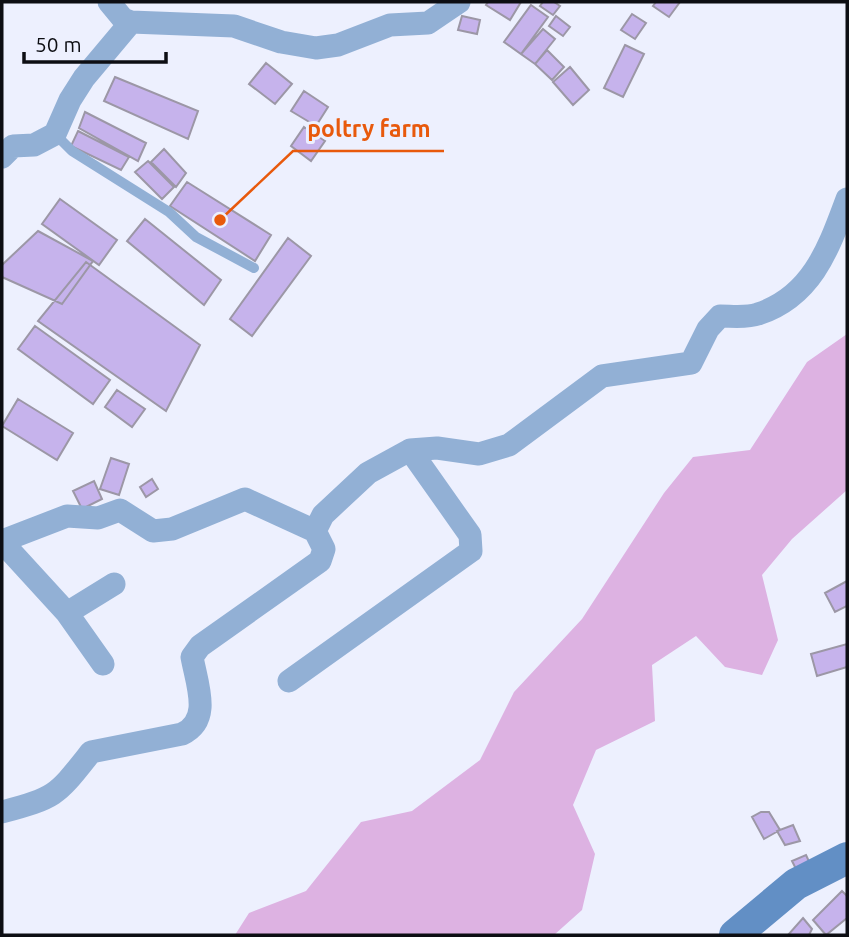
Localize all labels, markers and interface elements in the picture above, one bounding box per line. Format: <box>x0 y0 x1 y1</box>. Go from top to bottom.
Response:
scale bar <box>24 21 166 65</box>
text: 50 m <box>35 32 82 56</box>
callout: poltry farm <box>293 107 444 151</box>
text: poltry farm <box>307 116 431 141</box>

